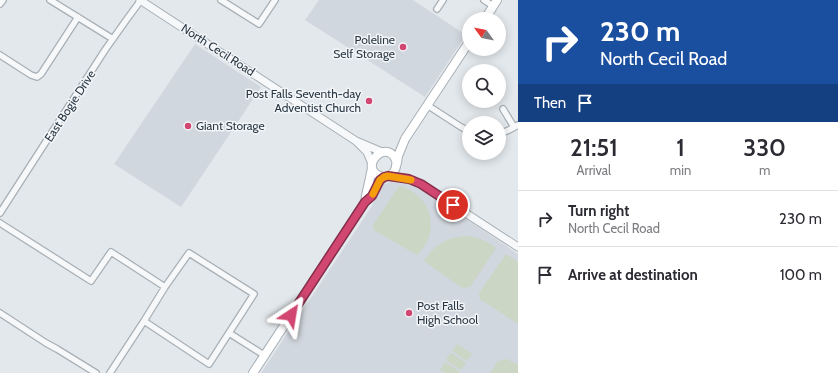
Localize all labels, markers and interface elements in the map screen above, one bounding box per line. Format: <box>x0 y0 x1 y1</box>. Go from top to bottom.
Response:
north arrow <box>462 12 506 56</box>
map controls <box>462 12 506 160</box>
text: 230 m <box>600 14 680 48</box>
icon: right <box>534 16 586 68</box>
street label: North Cecil Road <box>179 20 258 79</box>
place label: Poleline Self Storage <box>333 32 395 61</box>
marker: Poleline Self Storage <box>398 42 408 52</box>
text: North Cecil Road <box>600 48 727 70</box>
button: search <box>462 64 506 108</box>
street label: East Bogie Drive <box>41 67 98 144</box>
place label: Post Falls Seventh-day Adventist Church <box>246 86 361 115</box>
icon: arrive <box>574 92 596 114</box>
text: Then <box>534 94 566 112</box>
marker: Post Falls Seventh-day Adventist Church <box>364 96 374 106</box>
button: layers <box>462 116 506 160</box>
place label: Giant Storage <box>196 118 265 133</box>
marker: Giant Storage <box>183 121 193 131</box>
text: 21:51 <box>570 133 618 162</box>
text: 1 <box>676 133 685 162</box>
text: 330 <box>743 133 786 162</box>
text: Arrival <box>577 162 611 178</box>
text: min <box>670 162 691 178</box>
text: m <box>759 162 770 178</box>
pin <box>436 188 470 222</box>
icon: arrive <box>442 194 464 216</box>
text: Turn right <box>568 202 629 220</box>
icon: right <box>534 208 556 230</box>
text: 230 m <box>779 210 822 228</box>
text: North Cecil Road <box>568 220 660 236</box>
icon: arrive <box>534 264 556 286</box>
text: Arrive at destination <box>568 266 698 284</box>
text: 100 m <box>780 266 822 284</box>
position arrow <box>270 294 312 336</box>
place label: Post Falls High School <box>417 298 478 327</box>
marker: Post Falls High School <box>404 308 414 318</box>

